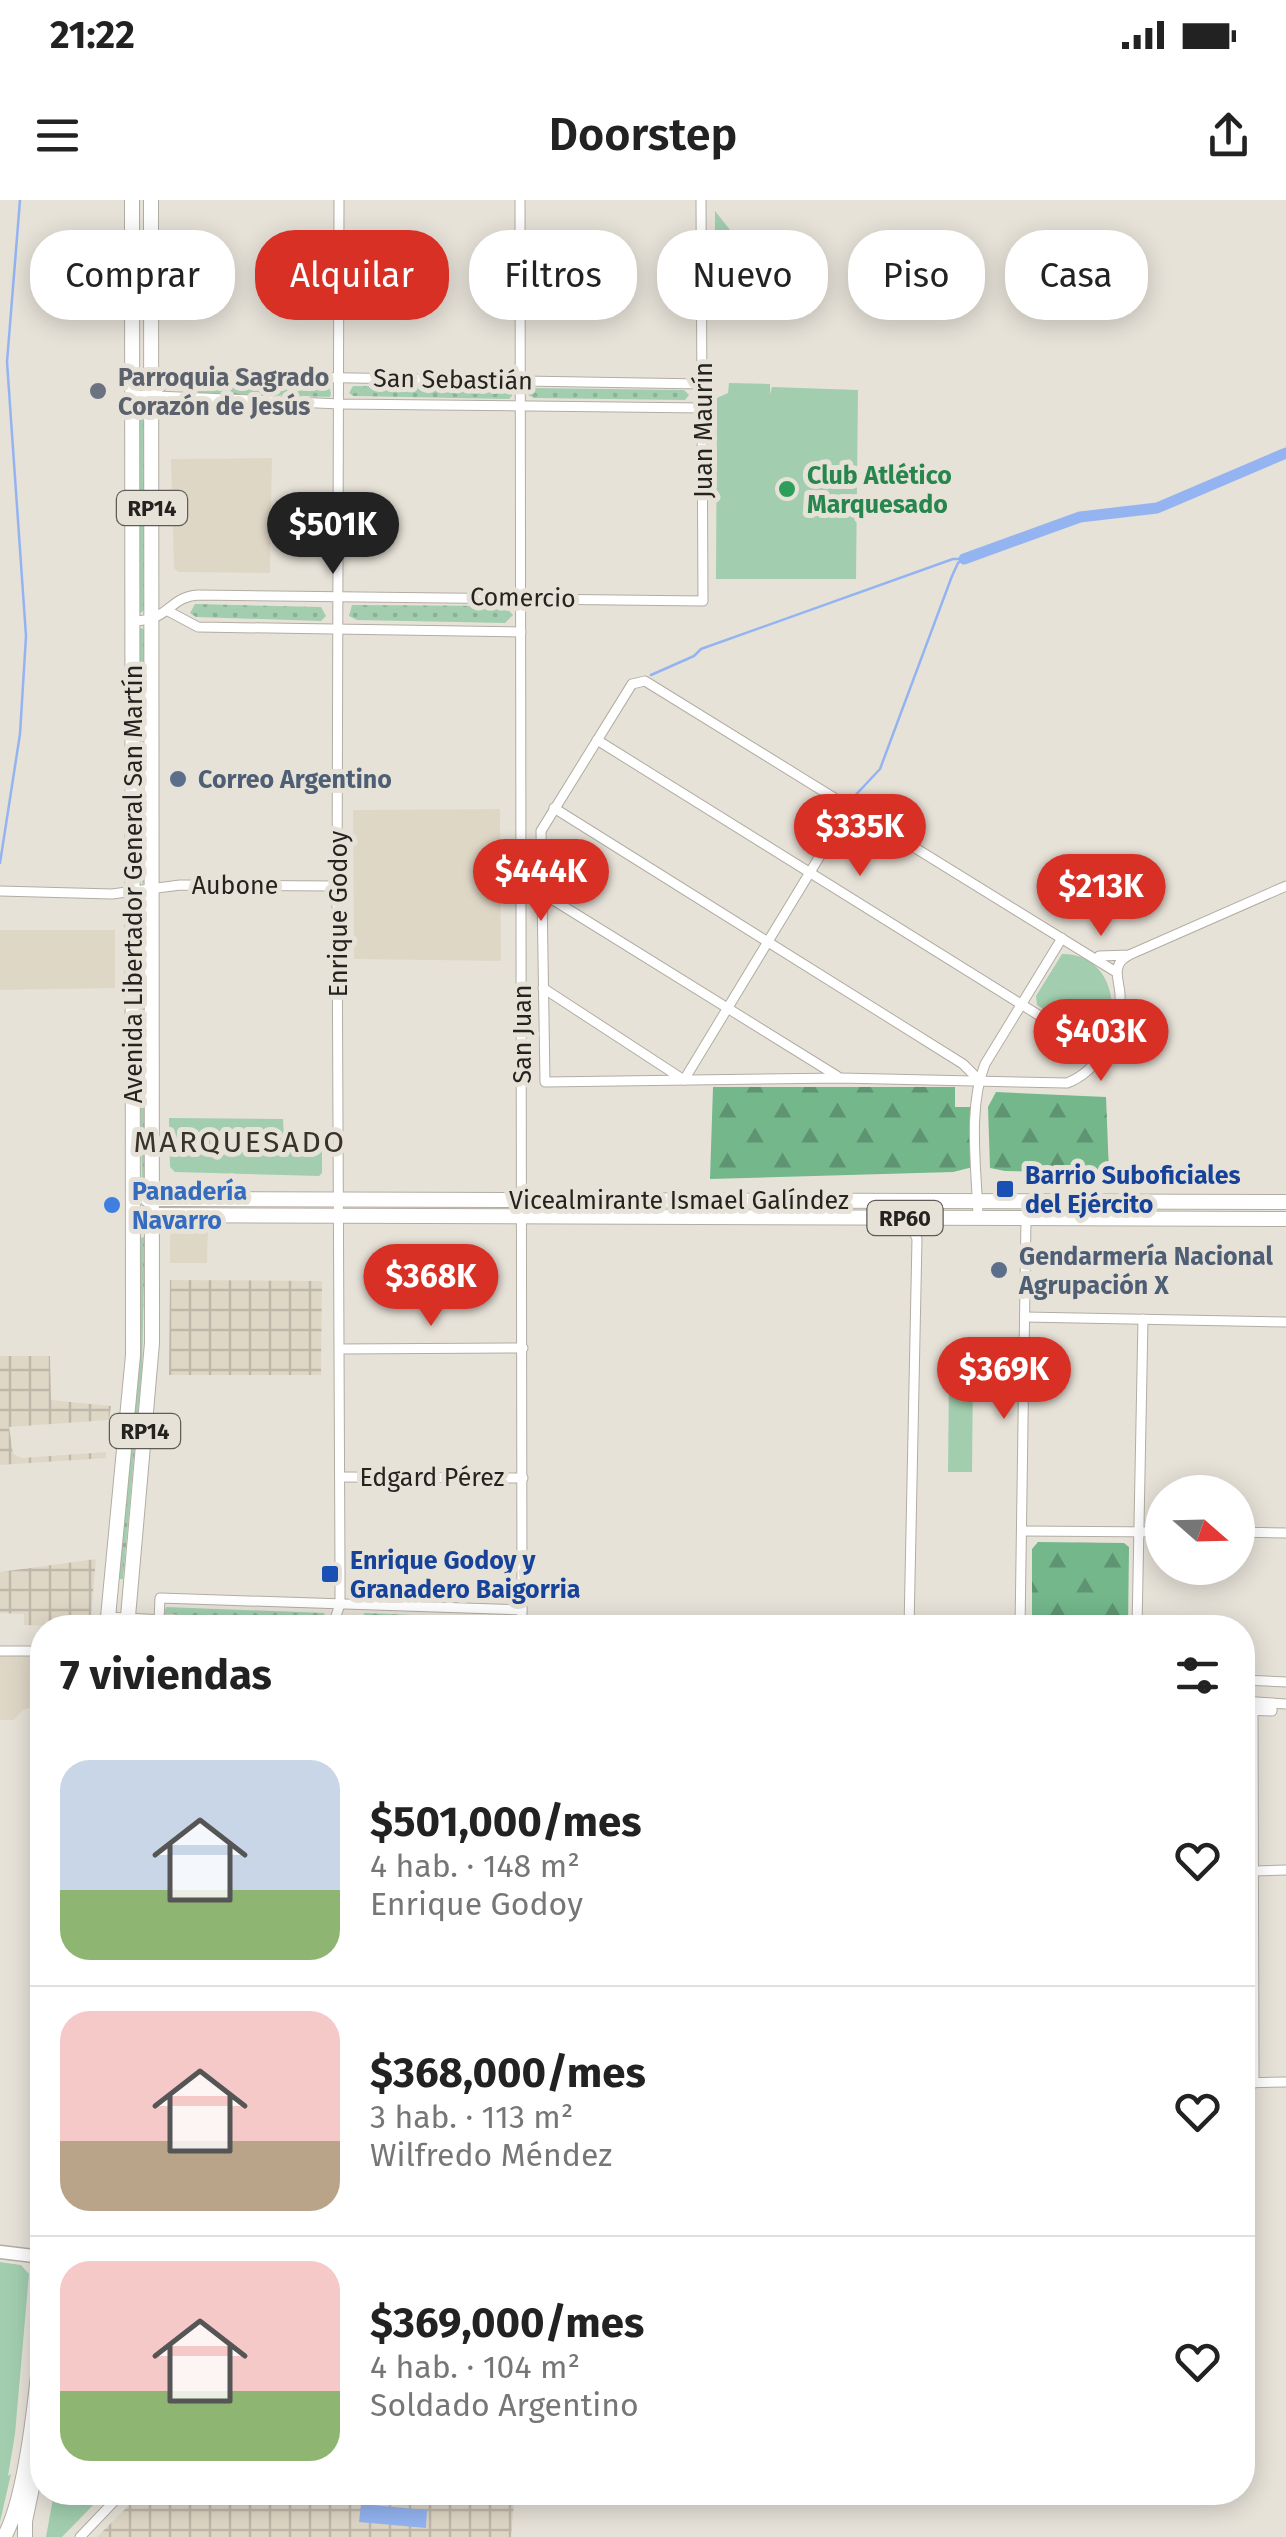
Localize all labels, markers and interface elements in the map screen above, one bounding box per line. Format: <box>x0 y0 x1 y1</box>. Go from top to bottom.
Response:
text: 21:22 <box>50 12 135 58</box>
icon: menu <box>30 108 85 163</box>
text: Doorstep <box>549 108 737 162</box>
icon: share <box>1201 108 1256 163</box>
chip: Comprar <box>30 230 235 320</box>
chip: Alquilar <box>255 230 449 320</box>
chip: Filtros <box>469 230 637 320</box>
chip: Nuevo <box>657 230 828 320</box>
chip: Piso <box>848 230 985 320</box>
chip: Casa <box>1005 230 1148 320</box>
street label: Juan Maurín <box>689 362 719 498</box>
place label: Parroquia Sagrado Corazón de Jesús <box>118 363 329 422</box>
street label: San Sebastián <box>373 364 533 396</box>
marker: Parroquia Sagrado Corazón de Jesús <box>87 380 109 402</box>
place label: Club Atlético Marquesado <box>807 461 952 520</box>
marker: Club Atlético Marquesado <box>776 478 798 500</box>
road number: RP14 <box>117 491 187 525</box>
pin: $501K <box>263 492 403 577</box>
text: $501K <box>289 505 377 543</box>
street label: Comercio <box>470 582 576 614</box>
street label: Avenida Libertador General San Martín <box>119 665 149 1103</box>
place label: Correo Argentino <box>198 765 392 795</box>
marker: Correo Argentino <box>167 768 189 790</box>
pin: $335K <box>790 794 930 879</box>
text: $335K <box>816 807 904 845</box>
street label: Enrique Godoy <box>324 830 354 997</box>
pin: $444K <box>471 839 611 924</box>
text: $444K <box>495 852 587 890</box>
pin: $213K <box>1031 854 1171 939</box>
text: $213K <box>1059 867 1143 905</box>
street label: Aubone <box>192 871 278 901</box>
street label: San Juan <box>508 985 538 1083</box>
pin: $403K <box>1031 999 1171 1084</box>
text: $403K <box>1056 1012 1146 1050</box>
district label: MARQUESADO <box>133 1124 347 1160</box>
place label: Barrio Suboficiales del Ejército <box>1025 1161 1241 1220</box>
place label: Panadería Navarro <box>132 1177 247 1236</box>
marker: Barrio Suboficiales del Ejército <box>994 1178 1016 1200</box>
street label: Vicealmirante Ismael Galíndez <box>509 1186 849 1216</box>
marker: Panadería Navarro <box>101 1194 123 1216</box>
road number: RP60 <box>868 1201 942 1235</box>
place label: Gendarmería Nacional Agrupación X <box>1018 1242 1273 1301</box>
pin: $368K <box>361 1244 501 1329</box>
text: $368K <box>385 1257 477 1295</box>
marker: Gendarmería Nacional Agrupación X <box>988 1259 1010 1281</box>
pin: $369K <box>934 1337 1074 1422</box>
text: $369K <box>959 1350 1049 1388</box>
road number: RP14 <box>110 1414 180 1448</box>
street label: Edgard Pérez <box>359 1463 505 1493</box>
north arrow <box>1145 1475 1255 1585</box>
map controls <box>1145 1475 1255 1585</box>
place label: Enrique Godoy y Granadero Baigorria <box>350 1546 581 1605</box>
marker: Enrique Godoy y Granadero Baigorria <box>319 1563 341 1585</box>
icon: filters <box>1170 1648 1225 1703</box>
text: 7 viviendas <box>60 1650 272 1700</box>
text: $501,000/mes <box>370 1797 641 1847</box>
icon: home <box>140 1800 260 1920</box>
icon: heart <box>1170 1833 1225 1888</box>
text: 4 hab. · 148 m² <box>370 1847 580 1885</box>
text: Enrique Godoy <box>370 1885 583 1923</box>
text: $368,000/mes <box>370 2048 646 2098</box>
icon: home <box>140 2051 260 2171</box>
icon: heart <box>1170 2084 1225 2139</box>
text: 3 hab. · 113 m² <box>370 2098 573 2136</box>
text: Wilfredo Méndez <box>370 2136 612 2174</box>
text: $369,000/mes <box>370 2298 644 2348</box>
icon: home <box>140 2301 260 2421</box>
icon: heart <box>1170 2334 1225 2389</box>
text: 4 hab. · 104 m² <box>370 2348 580 2386</box>
text: Soldado Argentino <box>370 2386 639 2424</box>

